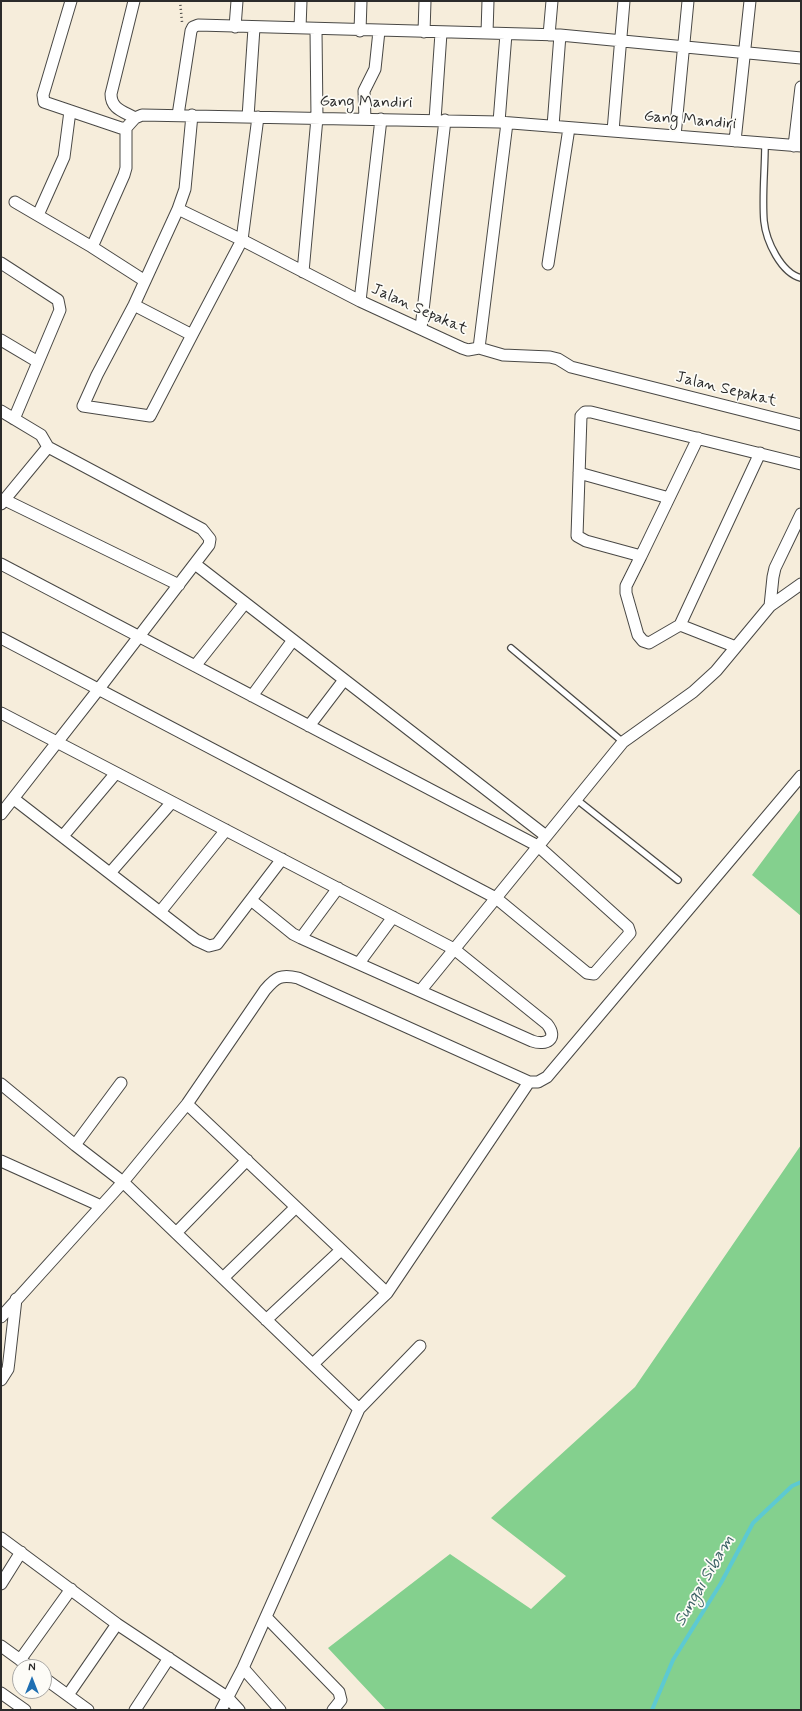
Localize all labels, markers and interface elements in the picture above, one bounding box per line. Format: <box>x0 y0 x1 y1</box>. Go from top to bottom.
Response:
street label: Gang Mandiri <box>319 93 413 113</box>
street label: Gang Mandiri <box>643 107 737 135</box>
street label: Jalan Sepakat <box>368 280 470 340</box>
street label: Jalan Sepakat <box>674 368 778 412</box>
water label: Sungai Sibam <box>671 1532 739 1630</box>
north arrow <box>12 1659 52 1699</box>
text: N <box>28 1661 36 1675</box>

